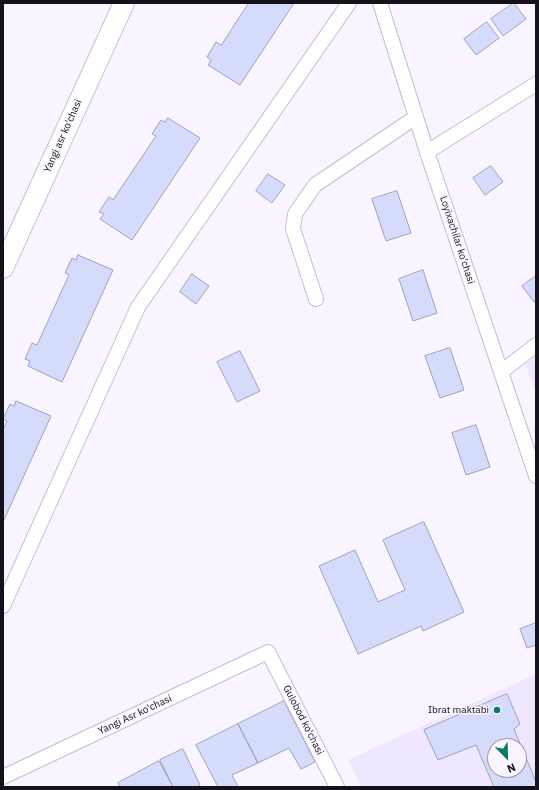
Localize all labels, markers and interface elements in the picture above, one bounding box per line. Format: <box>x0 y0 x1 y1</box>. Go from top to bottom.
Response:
street label: Yangi asr ko'chasi <box>41 97 85 175</box>
street label: Loyixachilar ko'chasi <box>437 194 477 286</box>
street label: Gulobod ko'chasi <box>280 683 326 757</box>
street label: Yangi Asr ko'chasi <box>96 693 174 737</box>
place label: Ibrat maktabi <box>428 704 489 716</box>
marker: Ibrat maktabi <box>492 705 502 715</box>
north arrow <box>487 738 527 778</box>
text: N <box>505 760 518 776</box>

